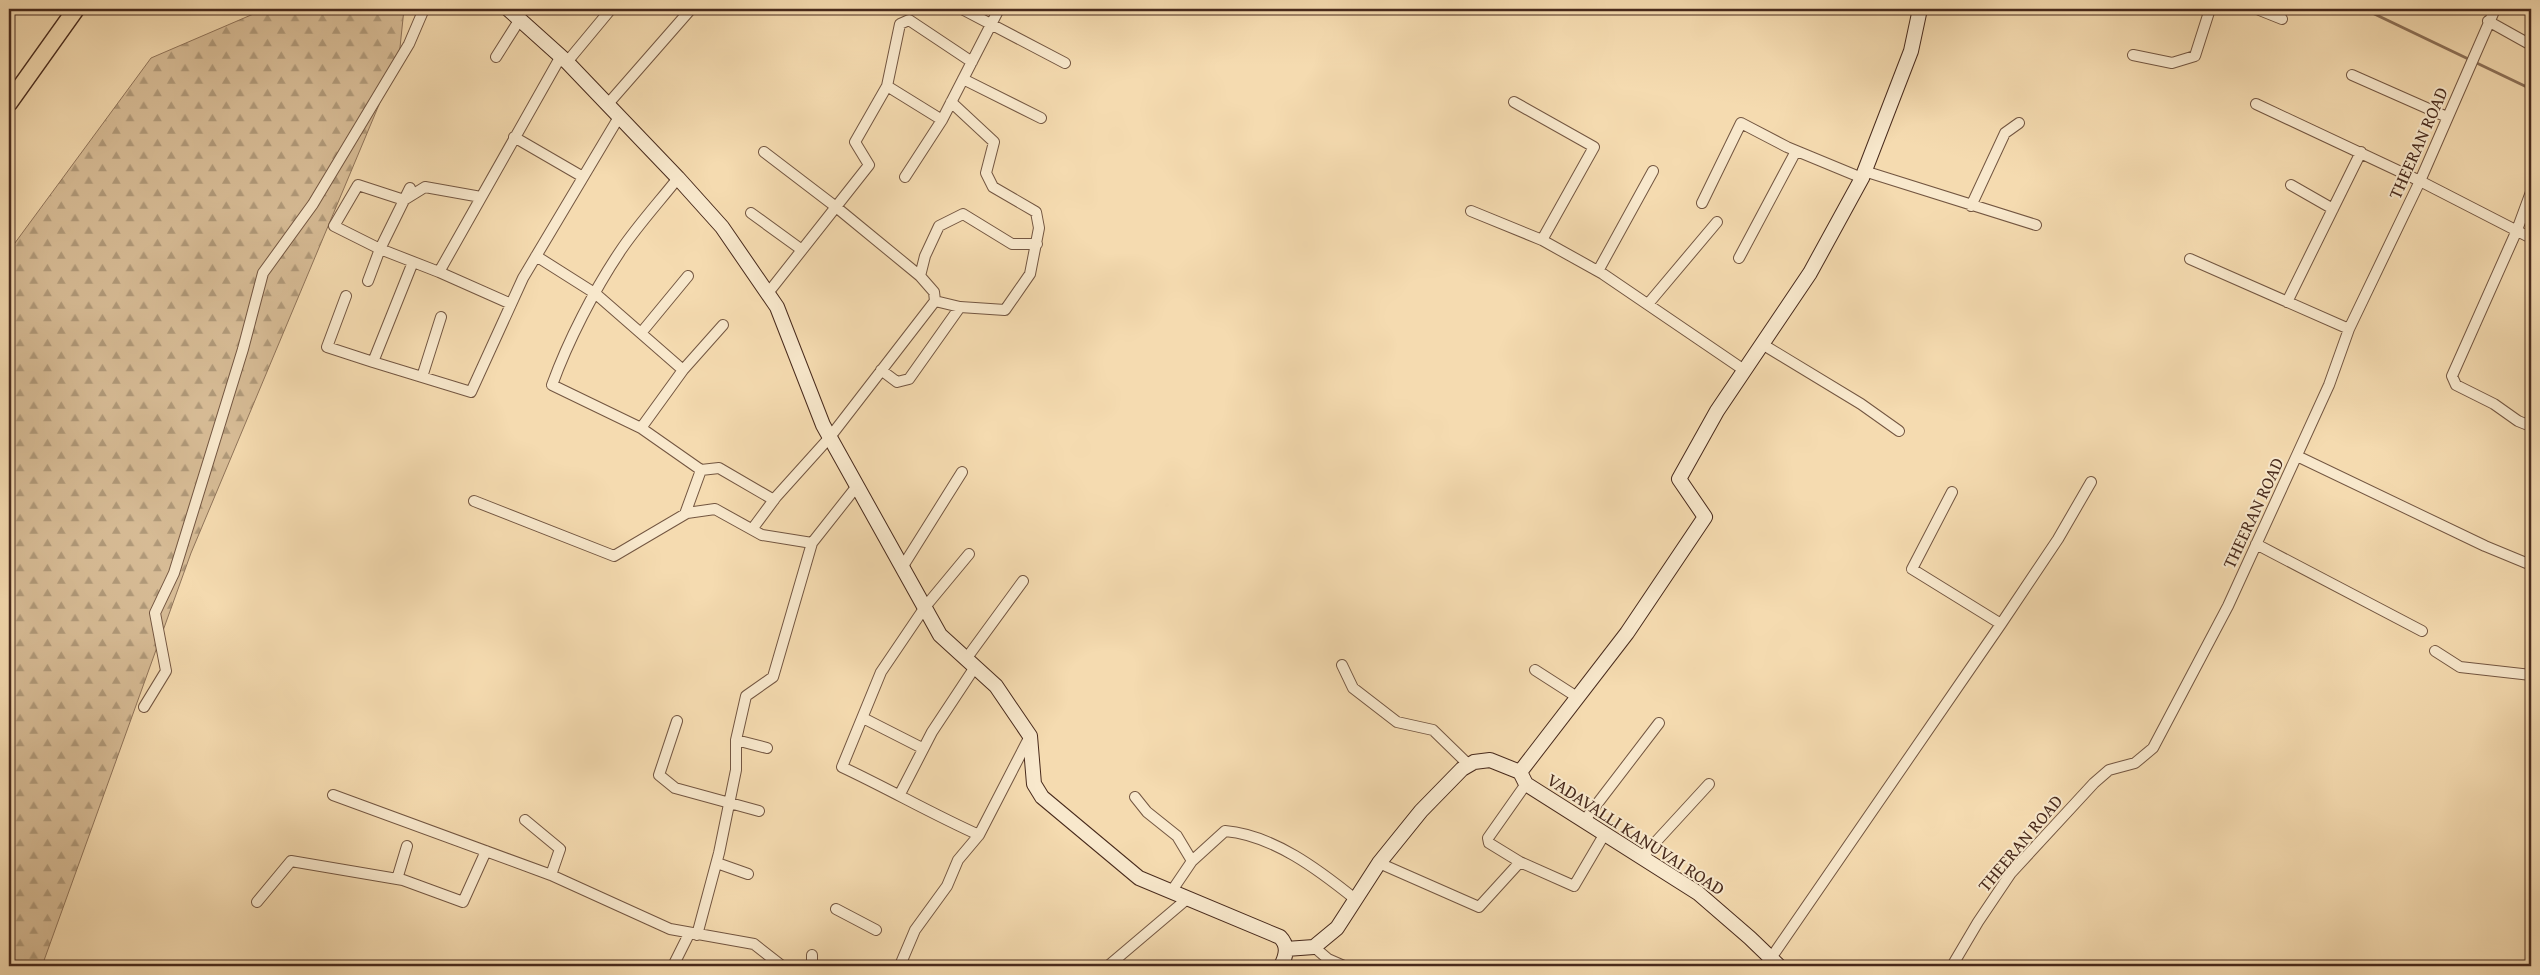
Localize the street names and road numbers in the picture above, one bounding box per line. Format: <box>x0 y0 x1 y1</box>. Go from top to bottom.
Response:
street label: THEERAN ROAD <box>2381 83 2455 203</box>
street label: THEERAN ROAD <box>2215 453 2291 573</box>
street label: VADAVALLI KANUVAI ROAD <box>1542 766 1730 902</box>
street label: THEERAN ROAD <box>1971 788 2069 898</box>

